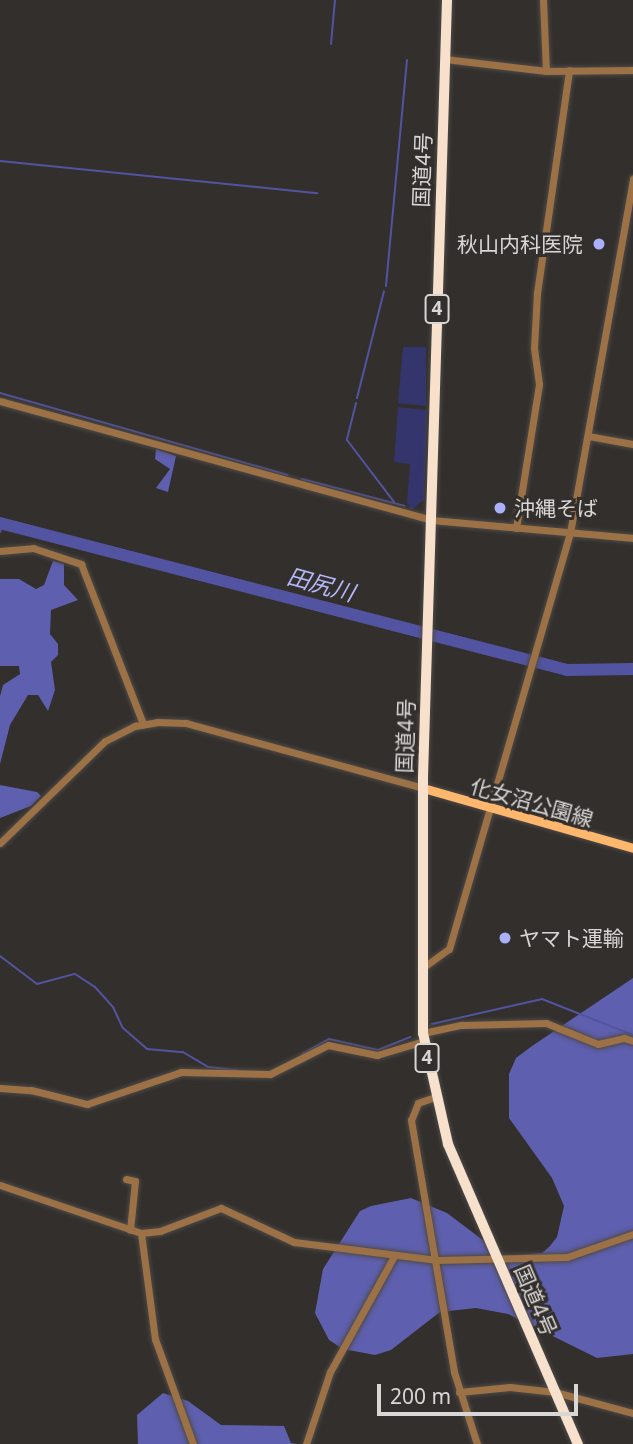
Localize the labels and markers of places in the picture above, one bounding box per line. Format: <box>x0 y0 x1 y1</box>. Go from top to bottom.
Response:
place label: 秋山内科医院 <box>457 231 583 257</box>
marker: 秋山内科医院 <box>589 234 609 254</box>
place label: 沖縄そば <box>514 495 598 521</box>
marker: 沖縄そば <box>492 500 508 516</box>
place label: ヤマト運輸 <box>519 925 624 951</box>
marker: ヤマト運輸 <box>497 930 513 946</box>

